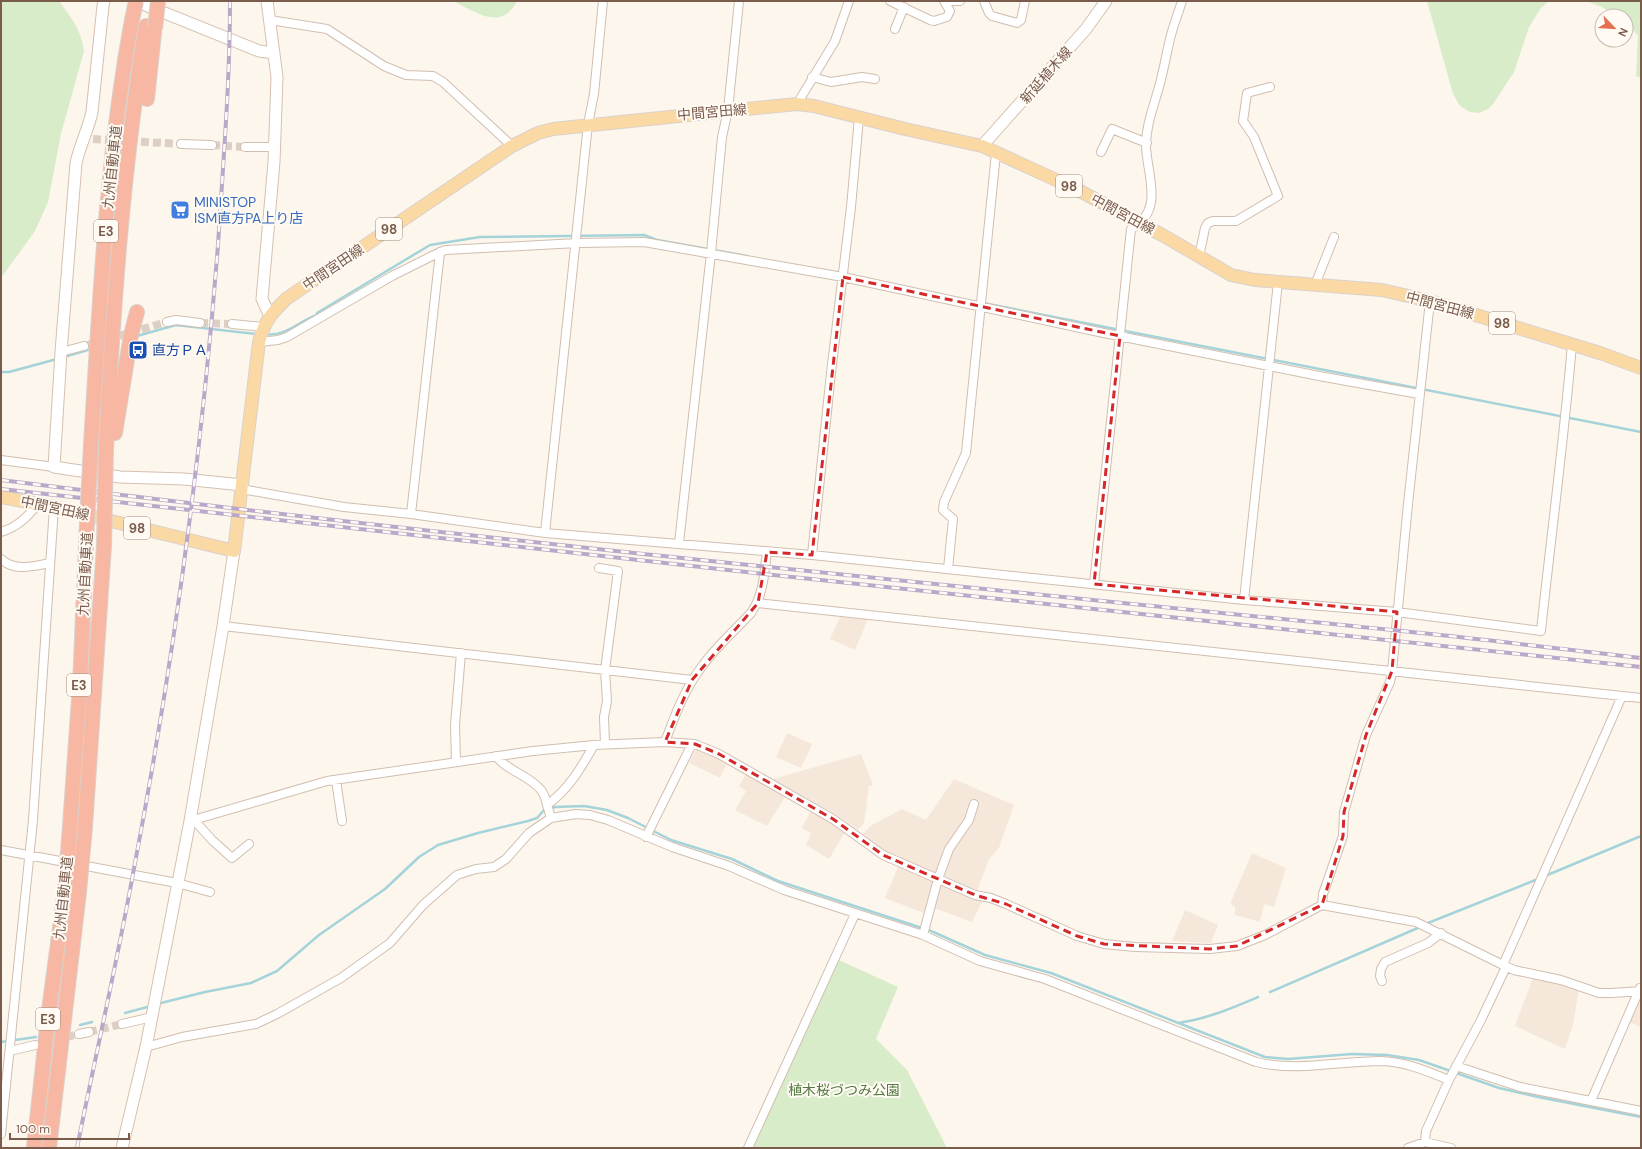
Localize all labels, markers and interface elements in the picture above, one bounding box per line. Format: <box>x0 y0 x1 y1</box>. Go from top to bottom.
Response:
north arrow <box>1594 8 1634 48</box>
text: N <box>1615 26 1631 39</box>
street label: 新延植木線 <box>1016 43 1076 107</box>
street label: 中間宮田線 <box>676 100 748 124</box>
street label: 九州自動車道 <box>99 124 125 210</box>
road number: 98 <box>1056 175 1082 197</box>
street label: 中間宮田線 <box>1088 190 1158 238</box>
place label: MINISTOP ISM直方PA上り店 <box>194 193 303 227</box>
supermarket icon: MINISTOP ISM直方PA上り店 <box>169 199 191 221</box>
road number: 98 <box>376 218 402 240</box>
road number: E3 <box>94 220 118 242</box>
street label: 中間宮田線 <box>299 240 367 294</box>
street label: 中間宮田線 <box>1404 287 1476 323</box>
road number: 98 <box>1489 312 1515 334</box>
bus stop icon: 直方ＰＡ <box>127 339 149 361</box>
place label: 直方ＰＡ <box>152 341 208 359</box>
street label: 中間宮田線 <box>19 492 91 524</box>
road number: 98 <box>124 517 150 539</box>
street label: 九州自動車道 <box>74 532 96 616</box>
road number: E3 <box>67 674 91 696</box>
street label: 九州自動車道 <box>50 855 76 941</box>
road number: E3 <box>36 1008 60 1030</box>
park label: 植木桜づつみ公園 <box>788 1081 900 1099</box>
scale bar <box>10 1115 129 1141</box>
text: 100 m <box>16 1121 50 1137</box>

